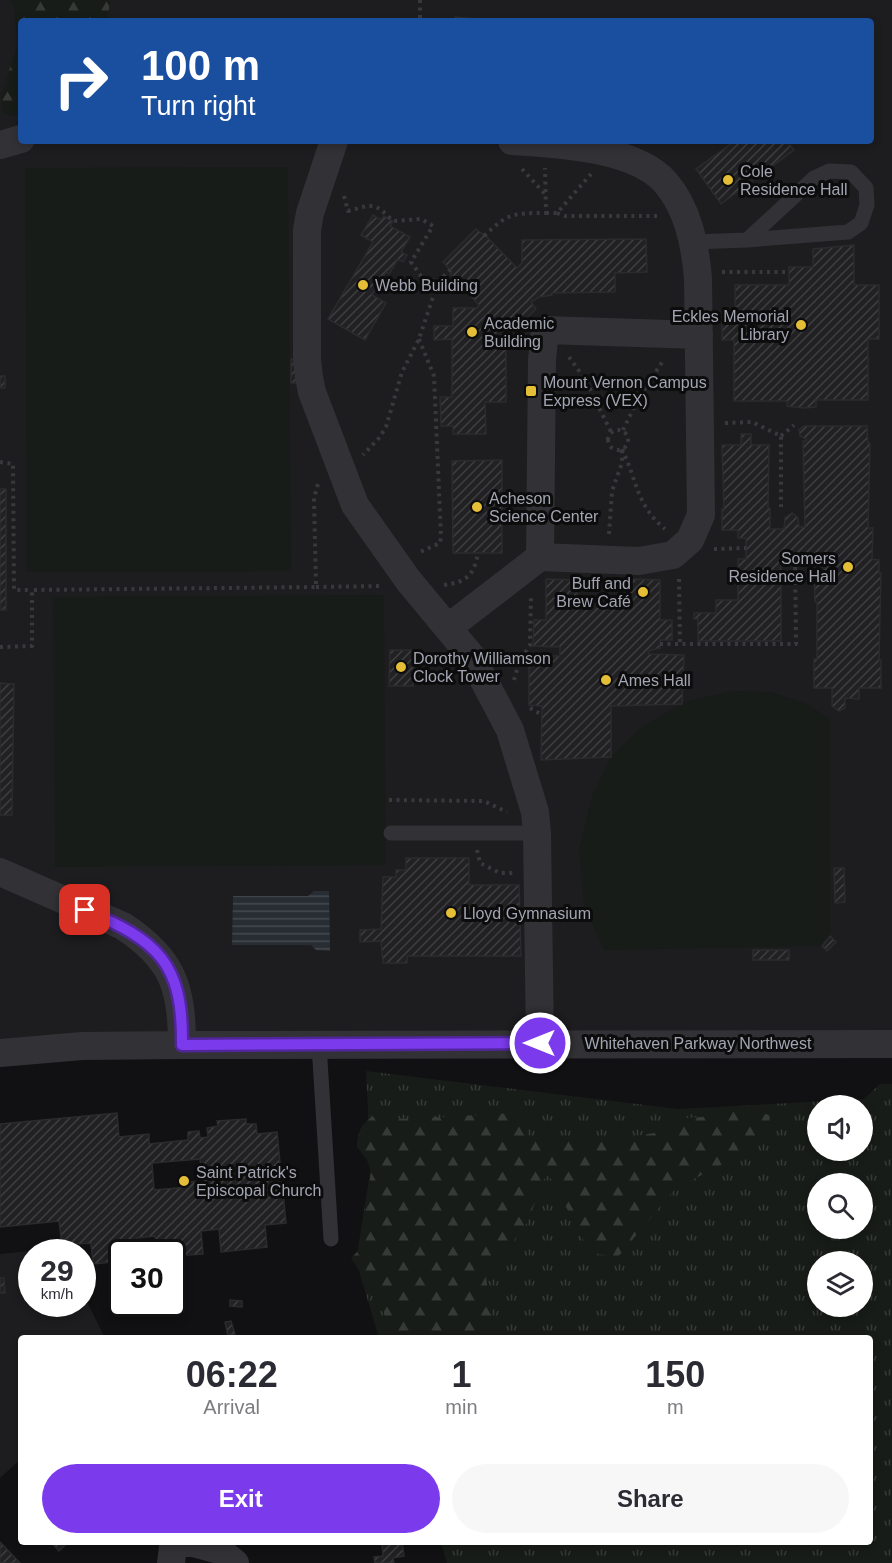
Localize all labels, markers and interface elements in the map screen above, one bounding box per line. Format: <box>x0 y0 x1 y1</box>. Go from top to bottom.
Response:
icon: right <box>42 42 120 120</box>
text: 100 m <box>141 42 260 89</box>
text: Turn right <box>141 91 256 121</box>
place label: Cole Residence Hall <box>740 163 848 198</box>
marker: Cole Residence Hall <box>721 173 735 187</box>
place label: Webb Building <box>375 277 478 294</box>
marker: Webb Building <box>356 278 370 292</box>
place label: Eckles Memorial Library <box>672 308 789 343</box>
place label: Academic Building <box>484 315 554 350</box>
marker: Eckles Memorial Library <box>794 318 808 332</box>
marker: Academic Building <box>465 325 479 339</box>
place label: Mount Vernon Campus Express (VEX) <box>543 374 707 409</box>
marker: Mount Vernon Campus Express (VEX) <box>524 384 538 398</box>
place label: Acheson Science Center <box>489 490 599 525</box>
marker: Acheson Science Center <box>470 500 484 514</box>
place label: Somers Residence Hall <box>728 550 836 585</box>
marker: Somers Residence Hall <box>841 560 855 574</box>
place label: Buff and Brew Café <box>556 575 631 610</box>
marker: Buff and Brew Café <box>636 585 650 599</box>
place label: Dorothy Williamson Clock Tower <box>413 650 551 685</box>
marker: Dorothy Williamson Clock Tower <box>394 660 408 674</box>
place label: Ames Hall <box>618 672 691 689</box>
marker: Ames Hall <box>599 673 613 687</box>
pin <box>59 884 110 935</box>
icon: arrive <box>68 893 101 926</box>
place label: Lloyd Gymnasium <box>463 905 591 922</box>
marker: Lloyd Gymnasium <box>444 906 458 920</box>
position arrow <box>508 1011 572 1075</box>
street label: Whitehaven Parkway Northwest <box>585 1035 812 1052</box>
map controls <box>807 1095 873 1317</box>
button: sound <box>807 1095 873 1161</box>
place label: Saint Patrick's Episcopal Church <box>196 1164 321 1199</box>
button: search <box>807 1173 873 1239</box>
marker: Saint Patrick's Episcopal Church <box>177 1174 191 1188</box>
speed limit sign: 30 <box>108 1239 186 1317</box>
button: layers <box>807 1251 873 1317</box>
text: 29 <box>40 1254 74 1287</box>
text: km/h <box>41 1285 73 1302</box>
text: 06:22 <box>186 1354 278 1395</box>
text: 1 <box>451 1354 471 1395</box>
text: 150 <box>645 1354 705 1395</box>
text: Arrival <box>203 1396 260 1418</box>
text: min <box>445 1396 478 1418</box>
text: m <box>667 1396 684 1418</box>
button: Exit <box>42 1464 440 1533</box>
button: Share <box>452 1464 849 1533</box>

